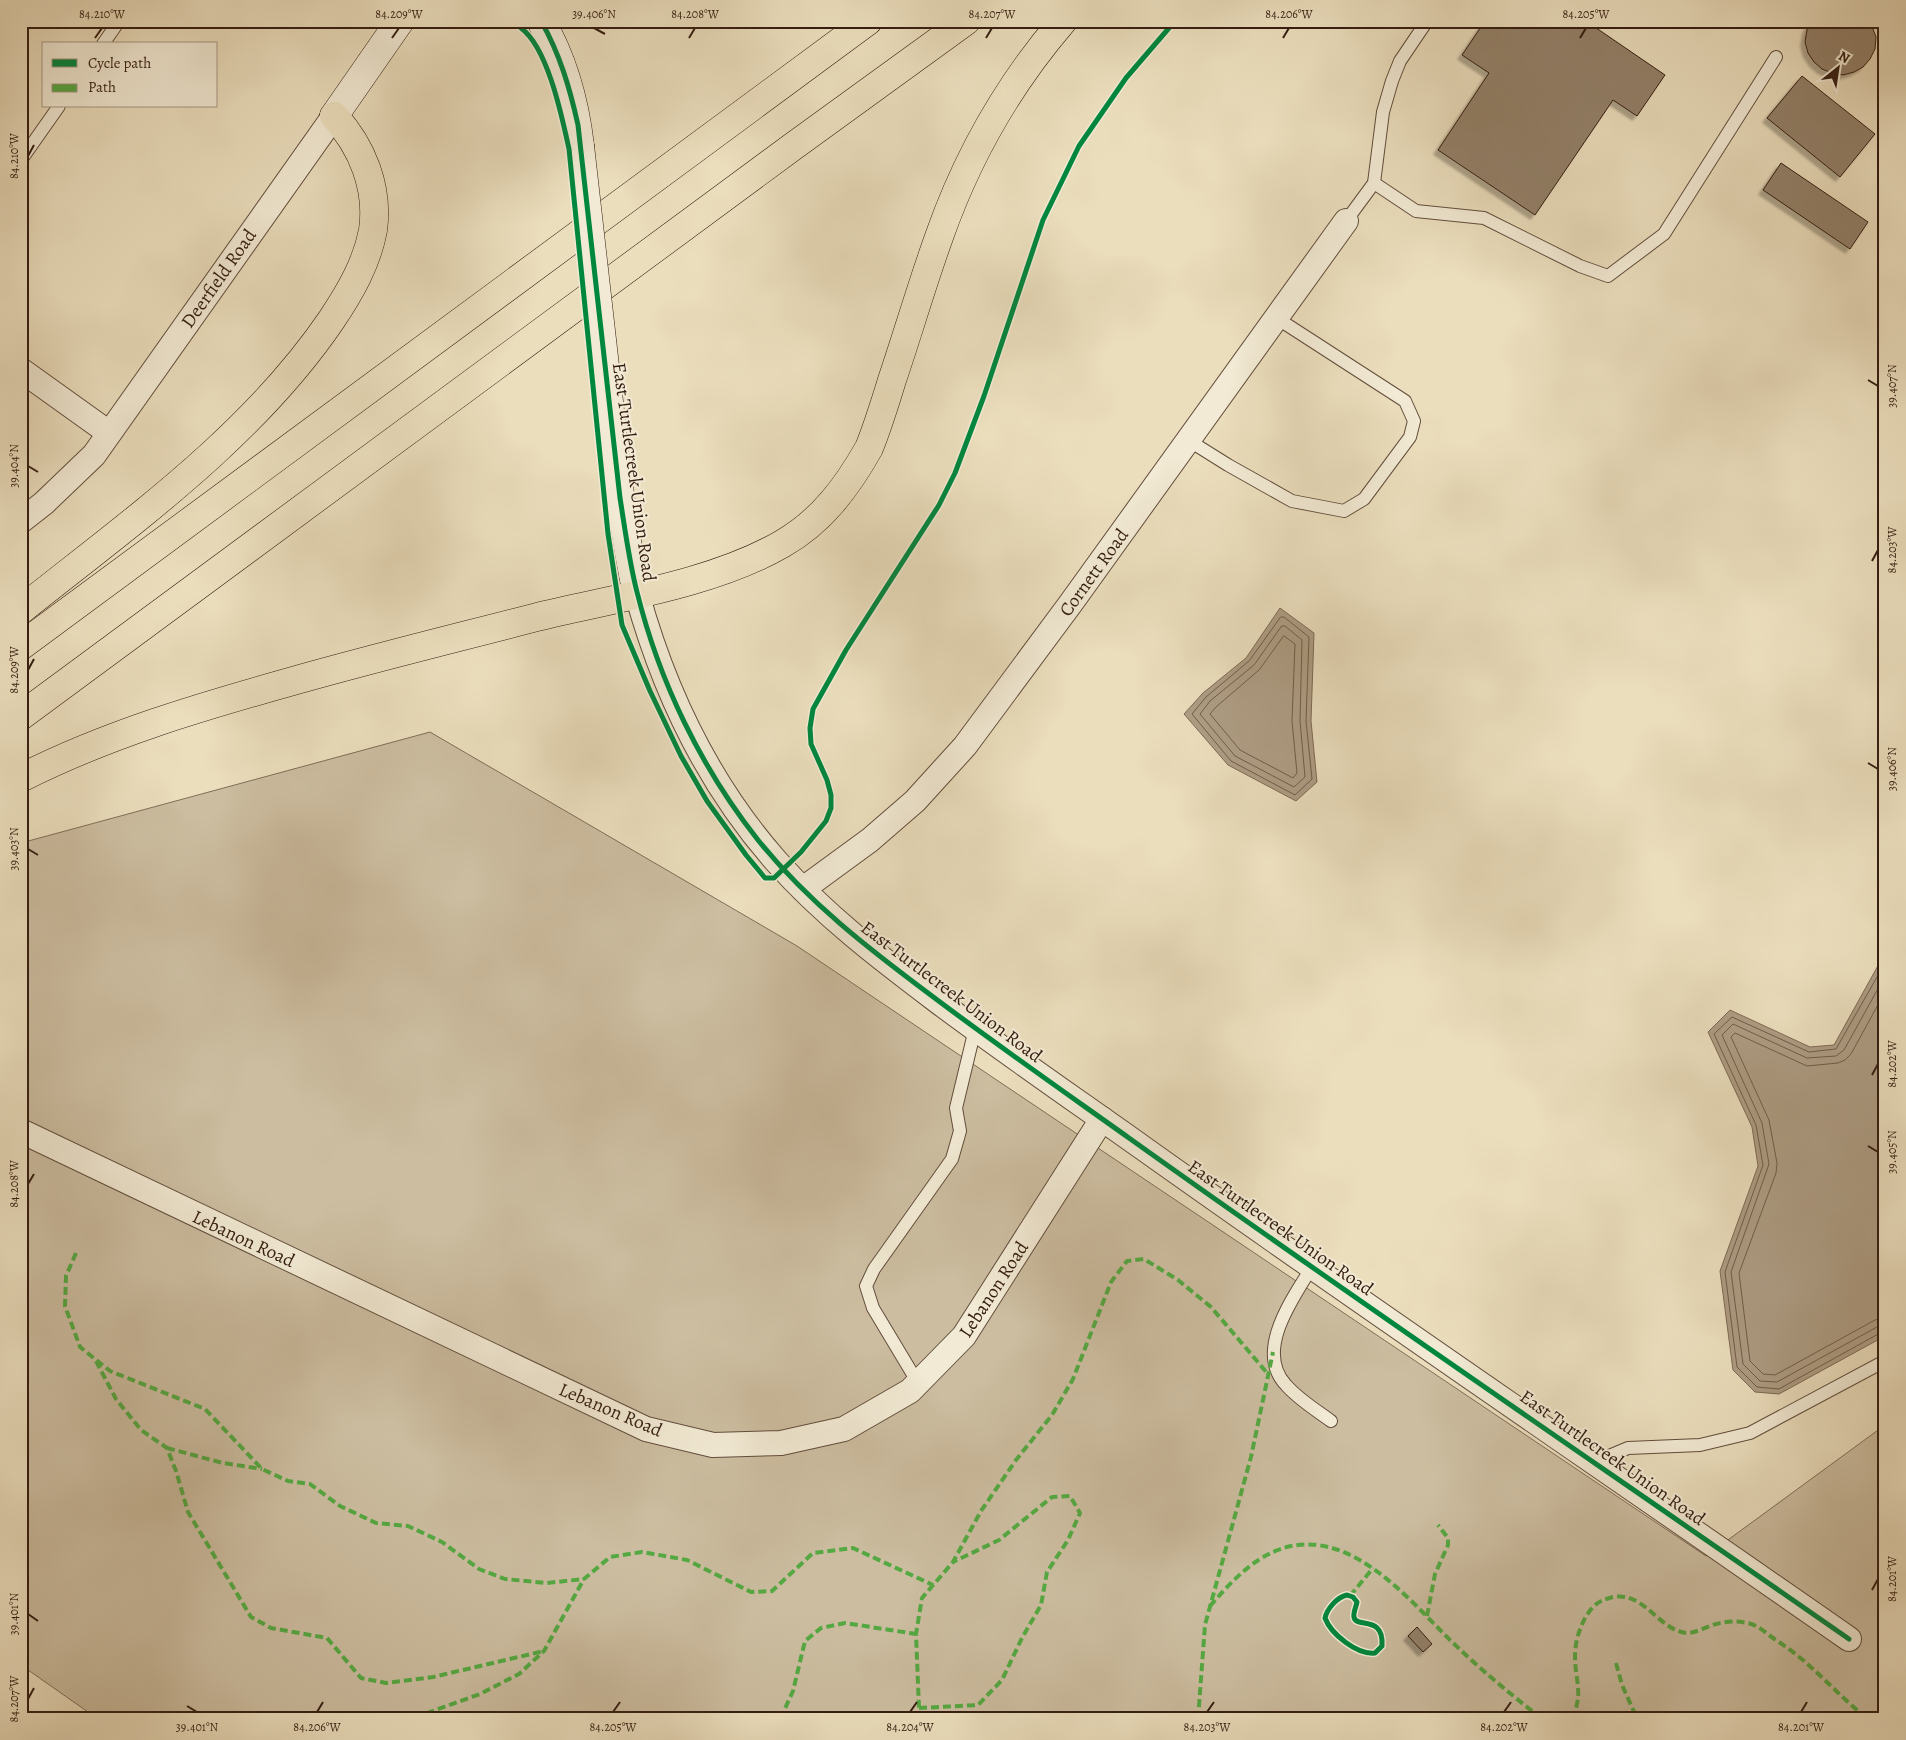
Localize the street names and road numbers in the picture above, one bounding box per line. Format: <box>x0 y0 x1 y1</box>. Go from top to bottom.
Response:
street label: Deerfield Road <box>175 223 263 333</box>
street label: East Turtlecreek Union Road <box>606 361 662 584</box>
street label: Cornett Road <box>1053 523 1135 622</box>
street label: East Turtlecreek Union Road <box>855 915 1048 1069</box>
street label: East Turtlecreek Union Road <box>1182 1154 1379 1302</box>
street label: Lebanon Road <box>188 1204 300 1274</box>
street label: Lebanon Road <box>953 1236 1035 1343</box>
street label: Lebanon Road <box>555 1376 667 1444</box>
street label: East Turtlecreek Union Road <box>1514 1384 1711 1532</box>

